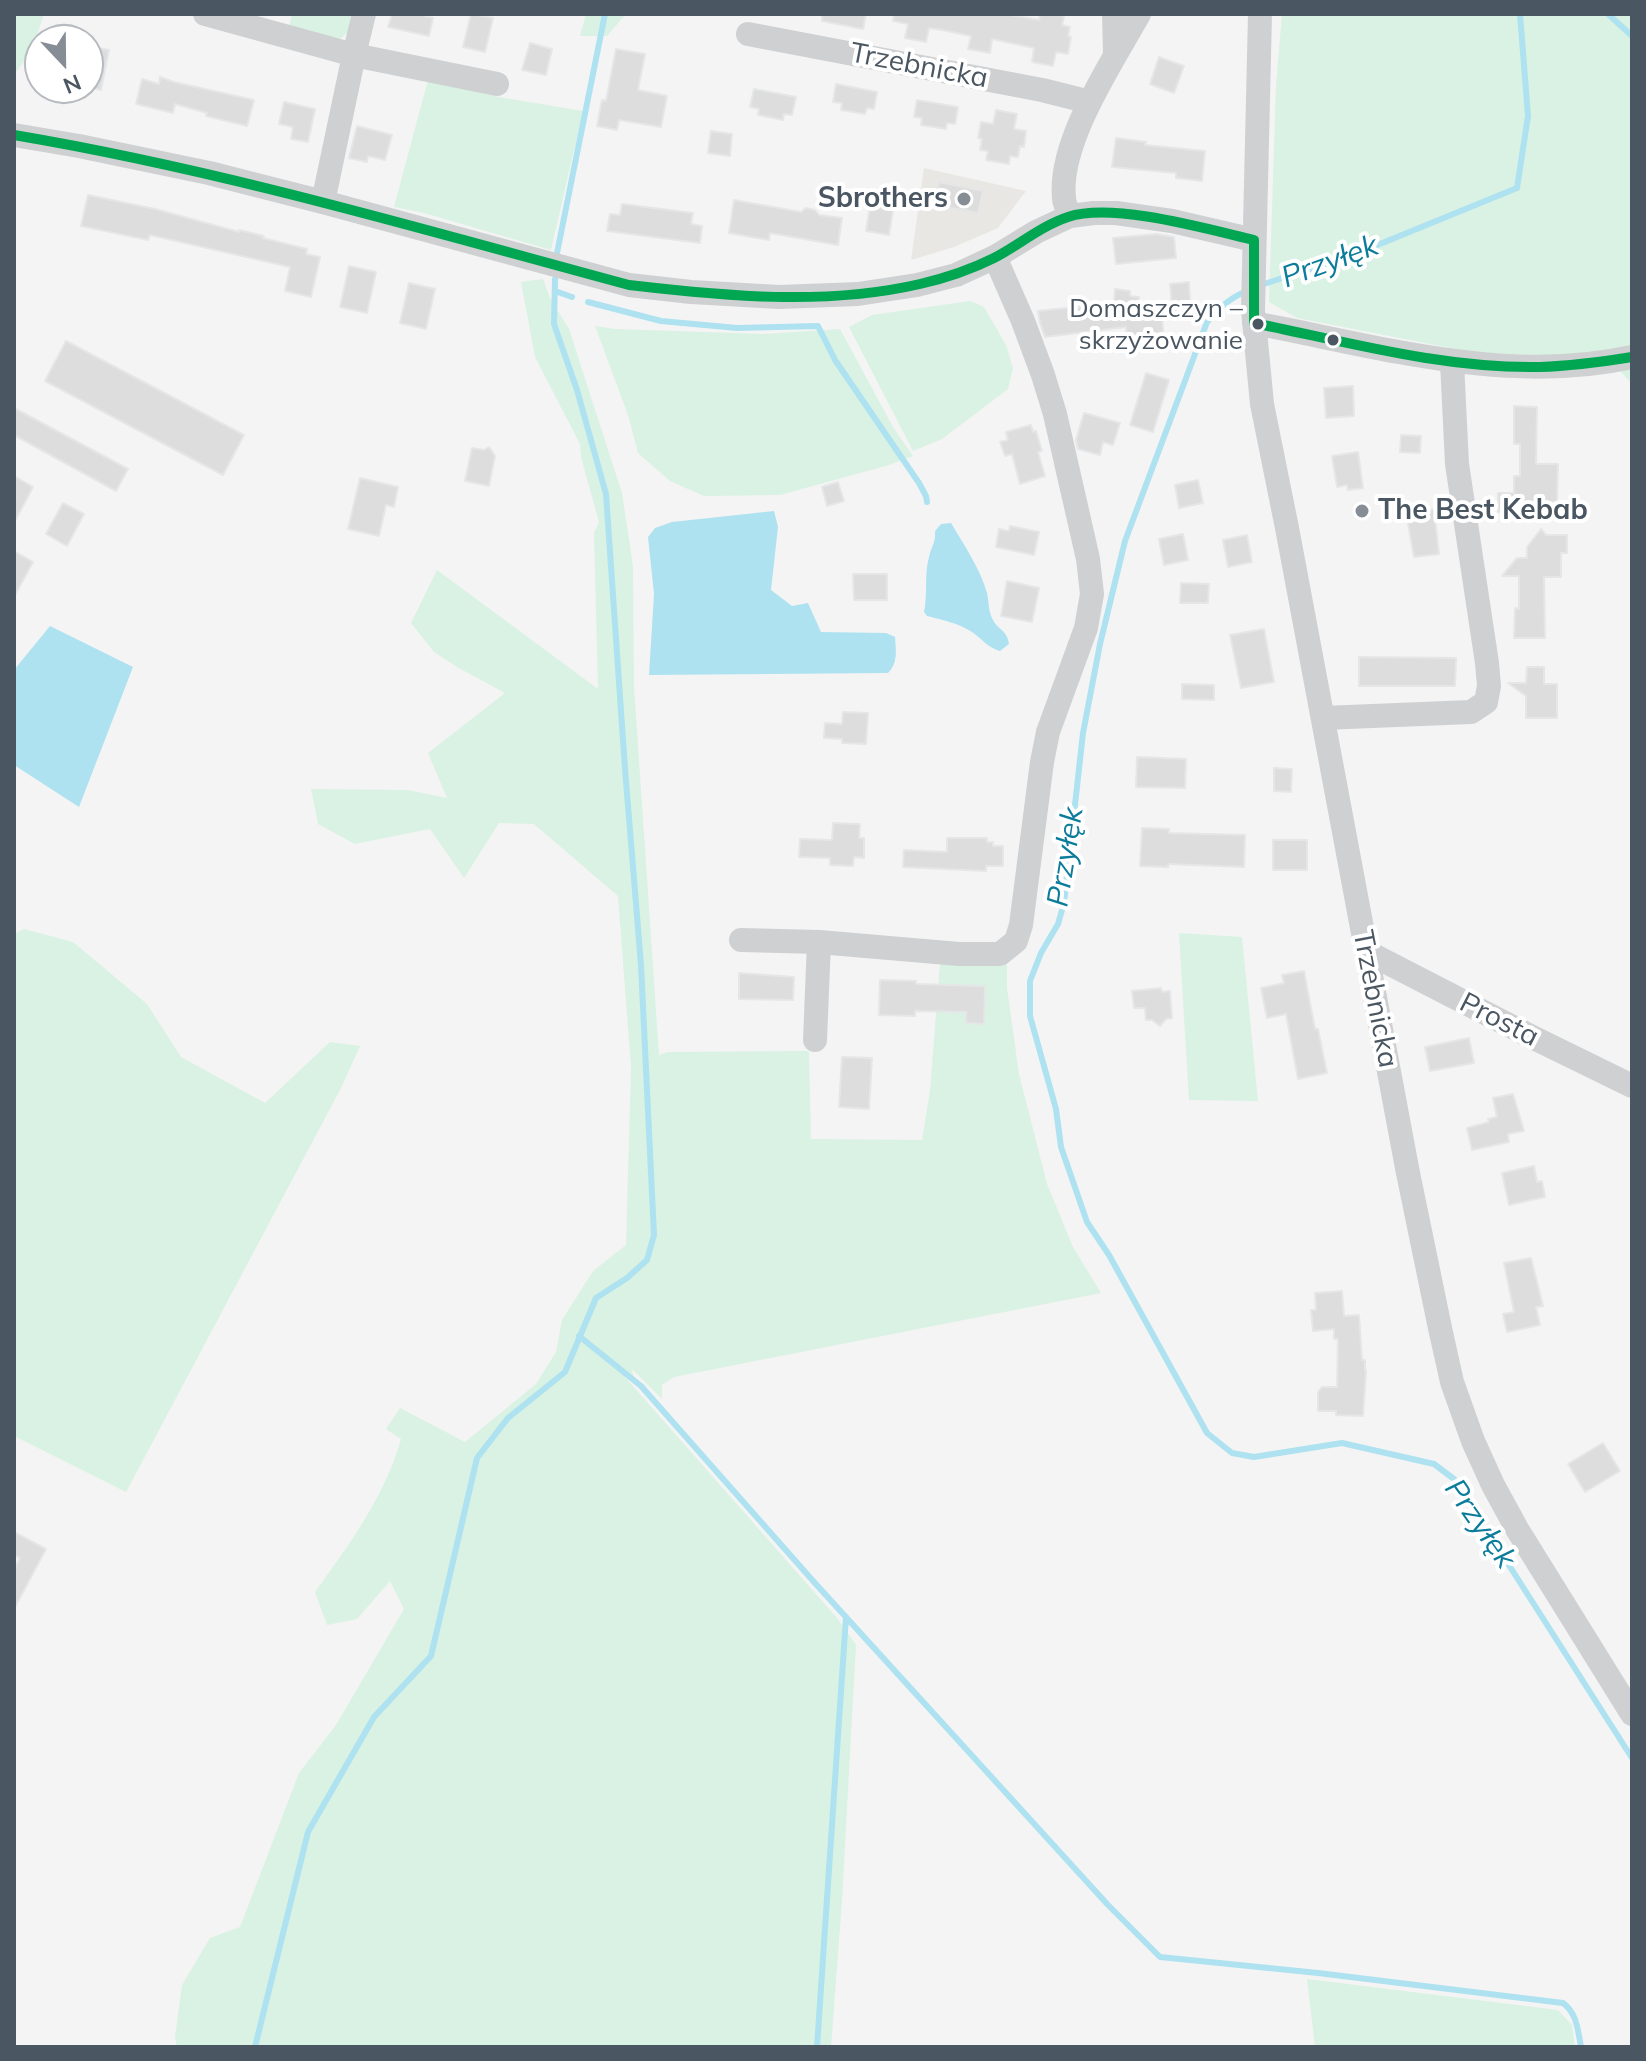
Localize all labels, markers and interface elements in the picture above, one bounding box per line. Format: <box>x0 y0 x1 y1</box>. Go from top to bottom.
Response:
north arrow <box>24 24 104 104</box>
street label: Trzebnicka <box>847 36 991 96</box>
text: N <box>59 68 85 100</box>
place label: Sbrothers <box>818 182 948 216</box>
marker: Sbrothers <box>955 190 973 208</box>
water label: Przyłęk <box>1277 228 1383 296</box>
place label: Domaszczyn – skrzyżowanie <box>1069 293 1243 354</box>
marker: Domaszczyn – skrzyżowanie <box>1250 316 1266 332</box>
unlabelled marker <box>1325 332 1341 348</box>
place label: The Best Kebab <box>1378 494 1588 528</box>
marker: The Best Kebab <box>1353 502 1371 520</box>
water label: Przyłęk <box>1040 805 1092 909</box>
street label: Trzebnicka <box>1345 927 1405 1071</box>
street label: Prosta <box>1454 986 1544 1054</box>
water label: Przyłęk <box>1436 1473 1524 1575</box>

